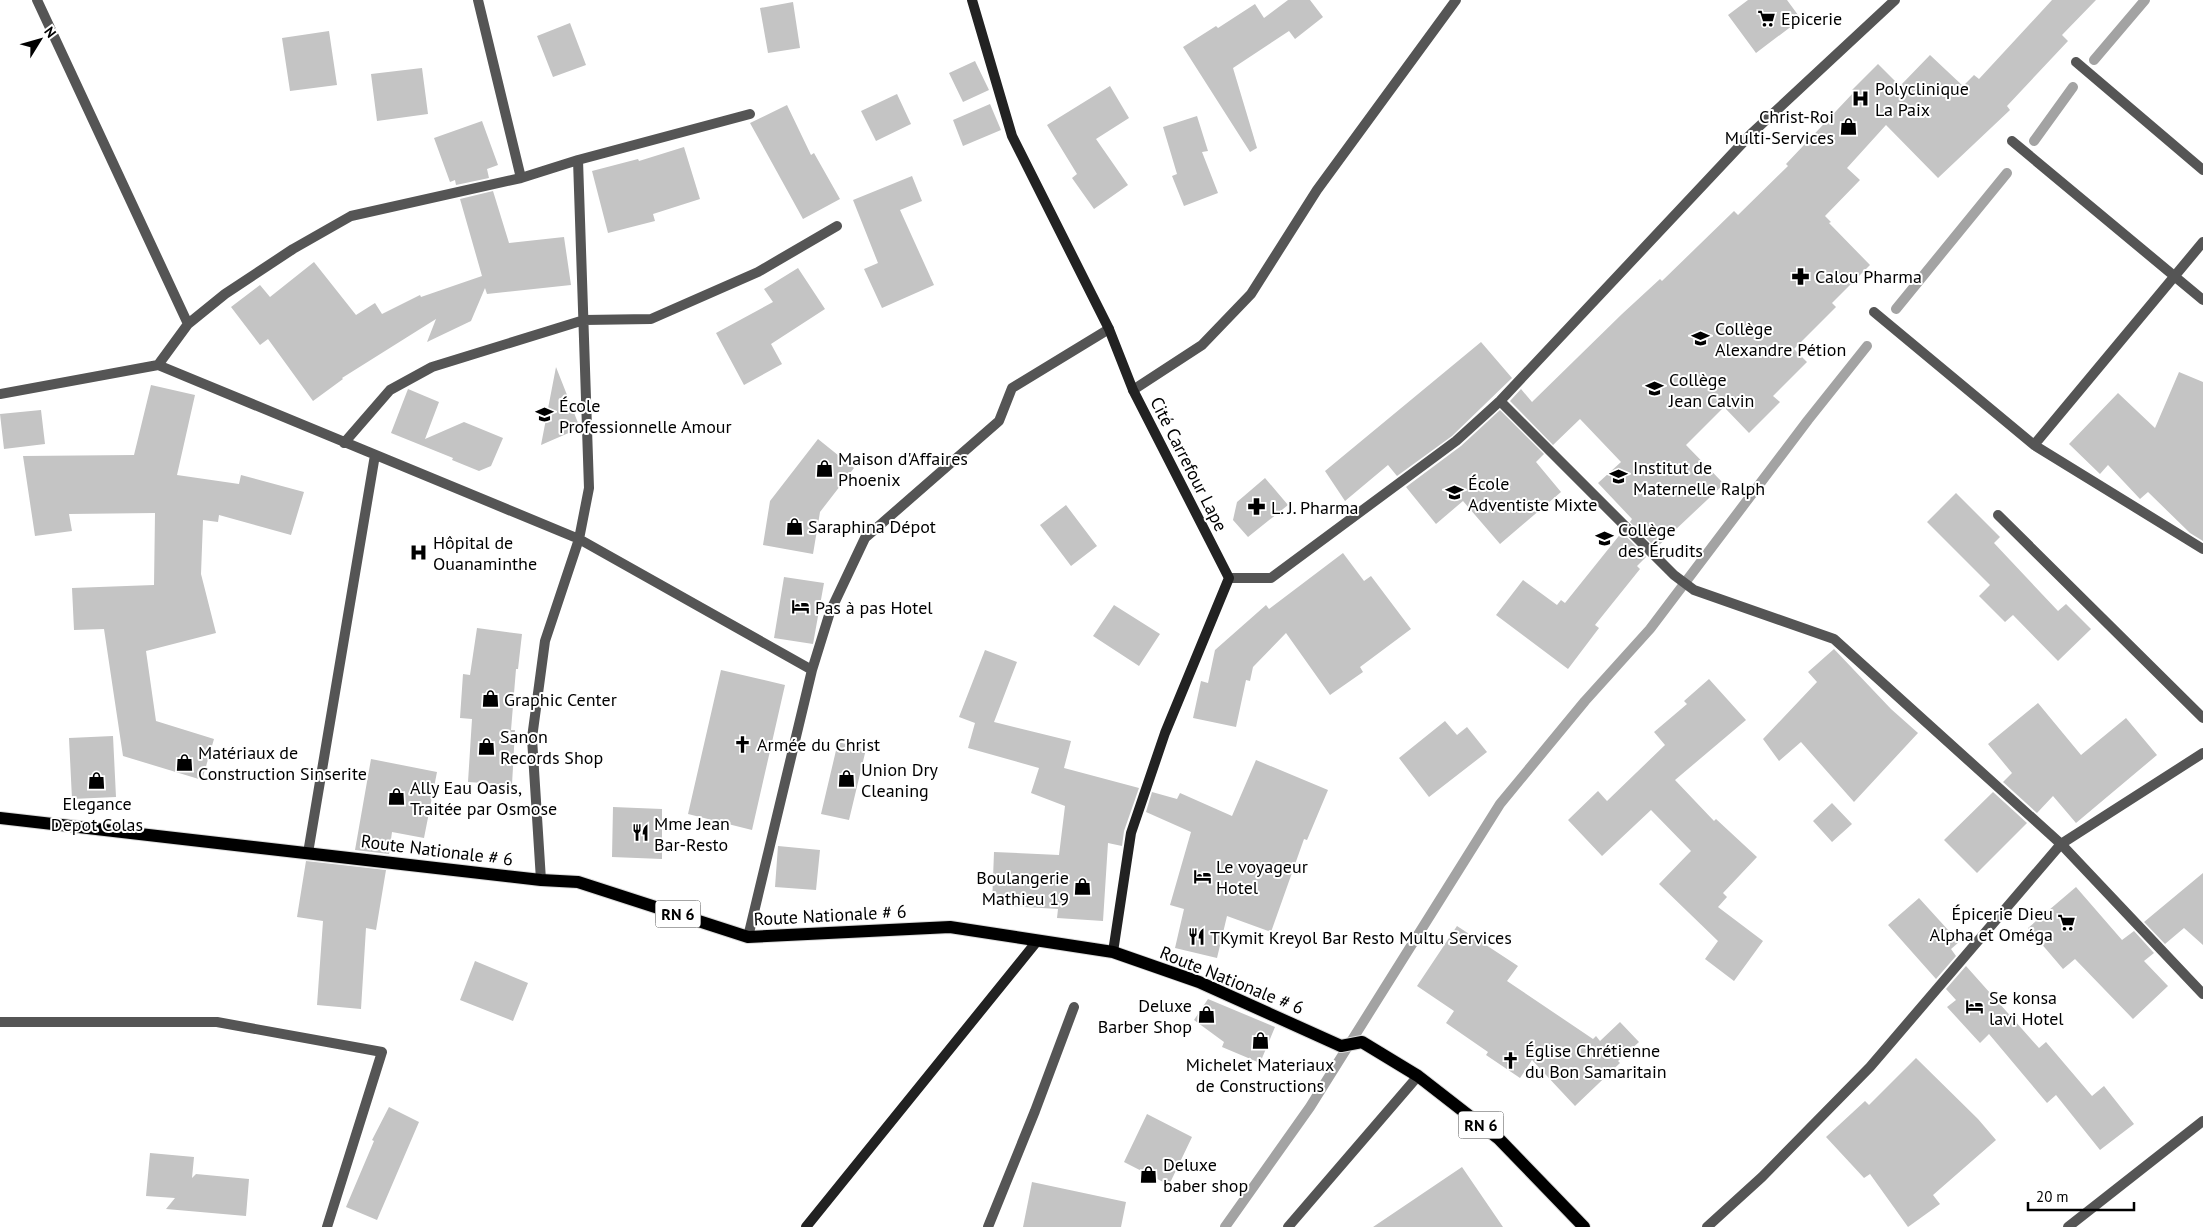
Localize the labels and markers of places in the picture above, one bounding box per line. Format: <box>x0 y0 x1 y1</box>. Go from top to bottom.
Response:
place label: Epicerie <box>1781 7 1842 30</box>
supermarket icon: Epicerie <box>1757 8 1777 28</box>
place label: Polyclinique La Paix <box>1875 77 1969 121</box>
hospital icon: Polyclinique La Paix <box>1851 88 1871 108</box>
place label: Christ-Roi Multi-Services <box>1725 105 1834 149</box>
shop icon: Christ-Roi Multi-Services <box>1838 116 1858 136</box>
place label: Calou Pharma <box>1815 265 1922 288</box>
pharmacy icon: Calou Pharma <box>1791 266 1811 286</box>
place label: Collège Alexandre Pétion <box>1715 317 1846 361</box>
school or university icon: Collège Alexandre Pétion <box>1691 328 1711 348</box>
place label: Collège Jean Calvin <box>1668 368 1754 412</box>
school or university icon: Collège Jean Calvin <box>1645 379 1665 399</box>
place label: École Professionnelle Amour <box>559 394 732 438</box>
school or university icon: École Professionnelle Amour <box>535 405 555 425</box>
place label: Maison d'Affaires Phoenix <box>838 447 968 491</box>
place label: Institut de Maternelle Ralph <box>1633 456 1765 500</box>
shop icon: Maison d'Affaires Phoenix <box>814 458 834 478</box>
school or university icon: Institut de Maternelle Ralph <box>1609 467 1629 487</box>
place label: École Adventiste Mixte <box>1468 472 1597 516</box>
school or university icon: École Adventiste Mixte <box>1444 483 1464 503</box>
place label: L. J. Pharma <box>1271 496 1359 519</box>
pharmacy icon: L. J. Pharma <box>1247 497 1267 517</box>
place label: Saraphina Dépot <box>808 515 936 538</box>
shop icon: Saraphina Dépot <box>784 516 804 536</box>
place label: Collège des Érudits <box>1618 518 1703 562</box>
school or university icon: Collège des Érudits <box>1594 529 1614 549</box>
place label: Hôpital de Ouanaminthe <box>433 531 537 575</box>
hospital icon: Hôpital de Ouanaminthe <box>409 542 429 562</box>
place label: Pas à pas Hotel <box>815 596 933 619</box>
hotel icon: Pas à pas Hotel <box>791 597 811 617</box>
place label: Graphic Center <box>504 688 617 711</box>
shop icon: Graphic Center <box>480 689 500 709</box>
place label: Sanon Records Shop <box>500 725 603 769</box>
place label: Armée du Christ <box>757 733 880 756</box>
church icon: Armée du Christ <box>733 734 753 754</box>
shop icon: Sanon Records Shop <box>476 736 496 756</box>
place label: Matériaux de Construction Sinserite <box>198 741 367 785</box>
shop icon: Matériaux de Construction Sinserite <box>174 752 194 772</box>
place label: Union Dry Cleaning <box>861 758 939 802</box>
shop icon: Union Dry Cleaning <box>837 769 857 789</box>
shop icon: Elegance Depot Colas <box>87 770 107 790</box>
place label: Ally Eau Oasis, Traitée par Osmose <box>410 776 557 820</box>
shop icon: Ally Eau Oasis, Traitée par Osmose <box>386 787 406 807</box>
place label: Elegance Depot Colas <box>51 792 143 836</box>
place label: Mme Jean Bar-Resto <box>654 812 730 856</box>
restaurant icon: Mme Jean Bar-Resto <box>630 823 650 843</box>
place label: Le voyageur Hotel <box>1216 855 1308 899</box>
place label: Boulangerie Mathieu 19 <box>976 866 1069 910</box>
hotel icon: Le voyageur Hotel <box>1192 866 1212 886</box>
shop icon: Boulangerie Mathieu 19 <box>1073 877 1093 897</box>
place label: Épicerie Dieu Alpha et Oméga <box>1929 902 2053 946</box>
supermarket icon: Épicerie Dieu Alpha et Oméga <box>2057 913 2077 933</box>
place label: TKymit Kreyol Bar Resto Multu Services <box>1210 926 1512 949</box>
restaurant icon: TKymit Kreyol Bar Resto Multu Services <box>1186 927 1206 947</box>
place label: Se konsa lavi Hotel <box>1989 986 2064 1030</box>
place label: Deluxe Barber Shop <box>1098 994 1192 1038</box>
hotel icon: Se konsa lavi Hotel <box>1965 997 1985 1017</box>
shop icon: Deluxe Barber Shop <box>1196 1005 1216 1025</box>
shop icon: Michelet Materiaux de Constructions <box>1250 1031 1270 1051</box>
place label: Église Chrétienne du Bon Samaritain <box>1525 1039 1667 1083</box>
church icon: Église Chrétienne du Bon Samaritain <box>1501 1050 1521 1070</box>
place label: Michelet Materiaux de Constructions <box>1186 1053 1334 1097</box>
place label: Deluxe baber shop <box>1163 1153 1248 1197</box>
shop icon: Deluxe baber shop <box>1139 1164 1159 1184</box>

